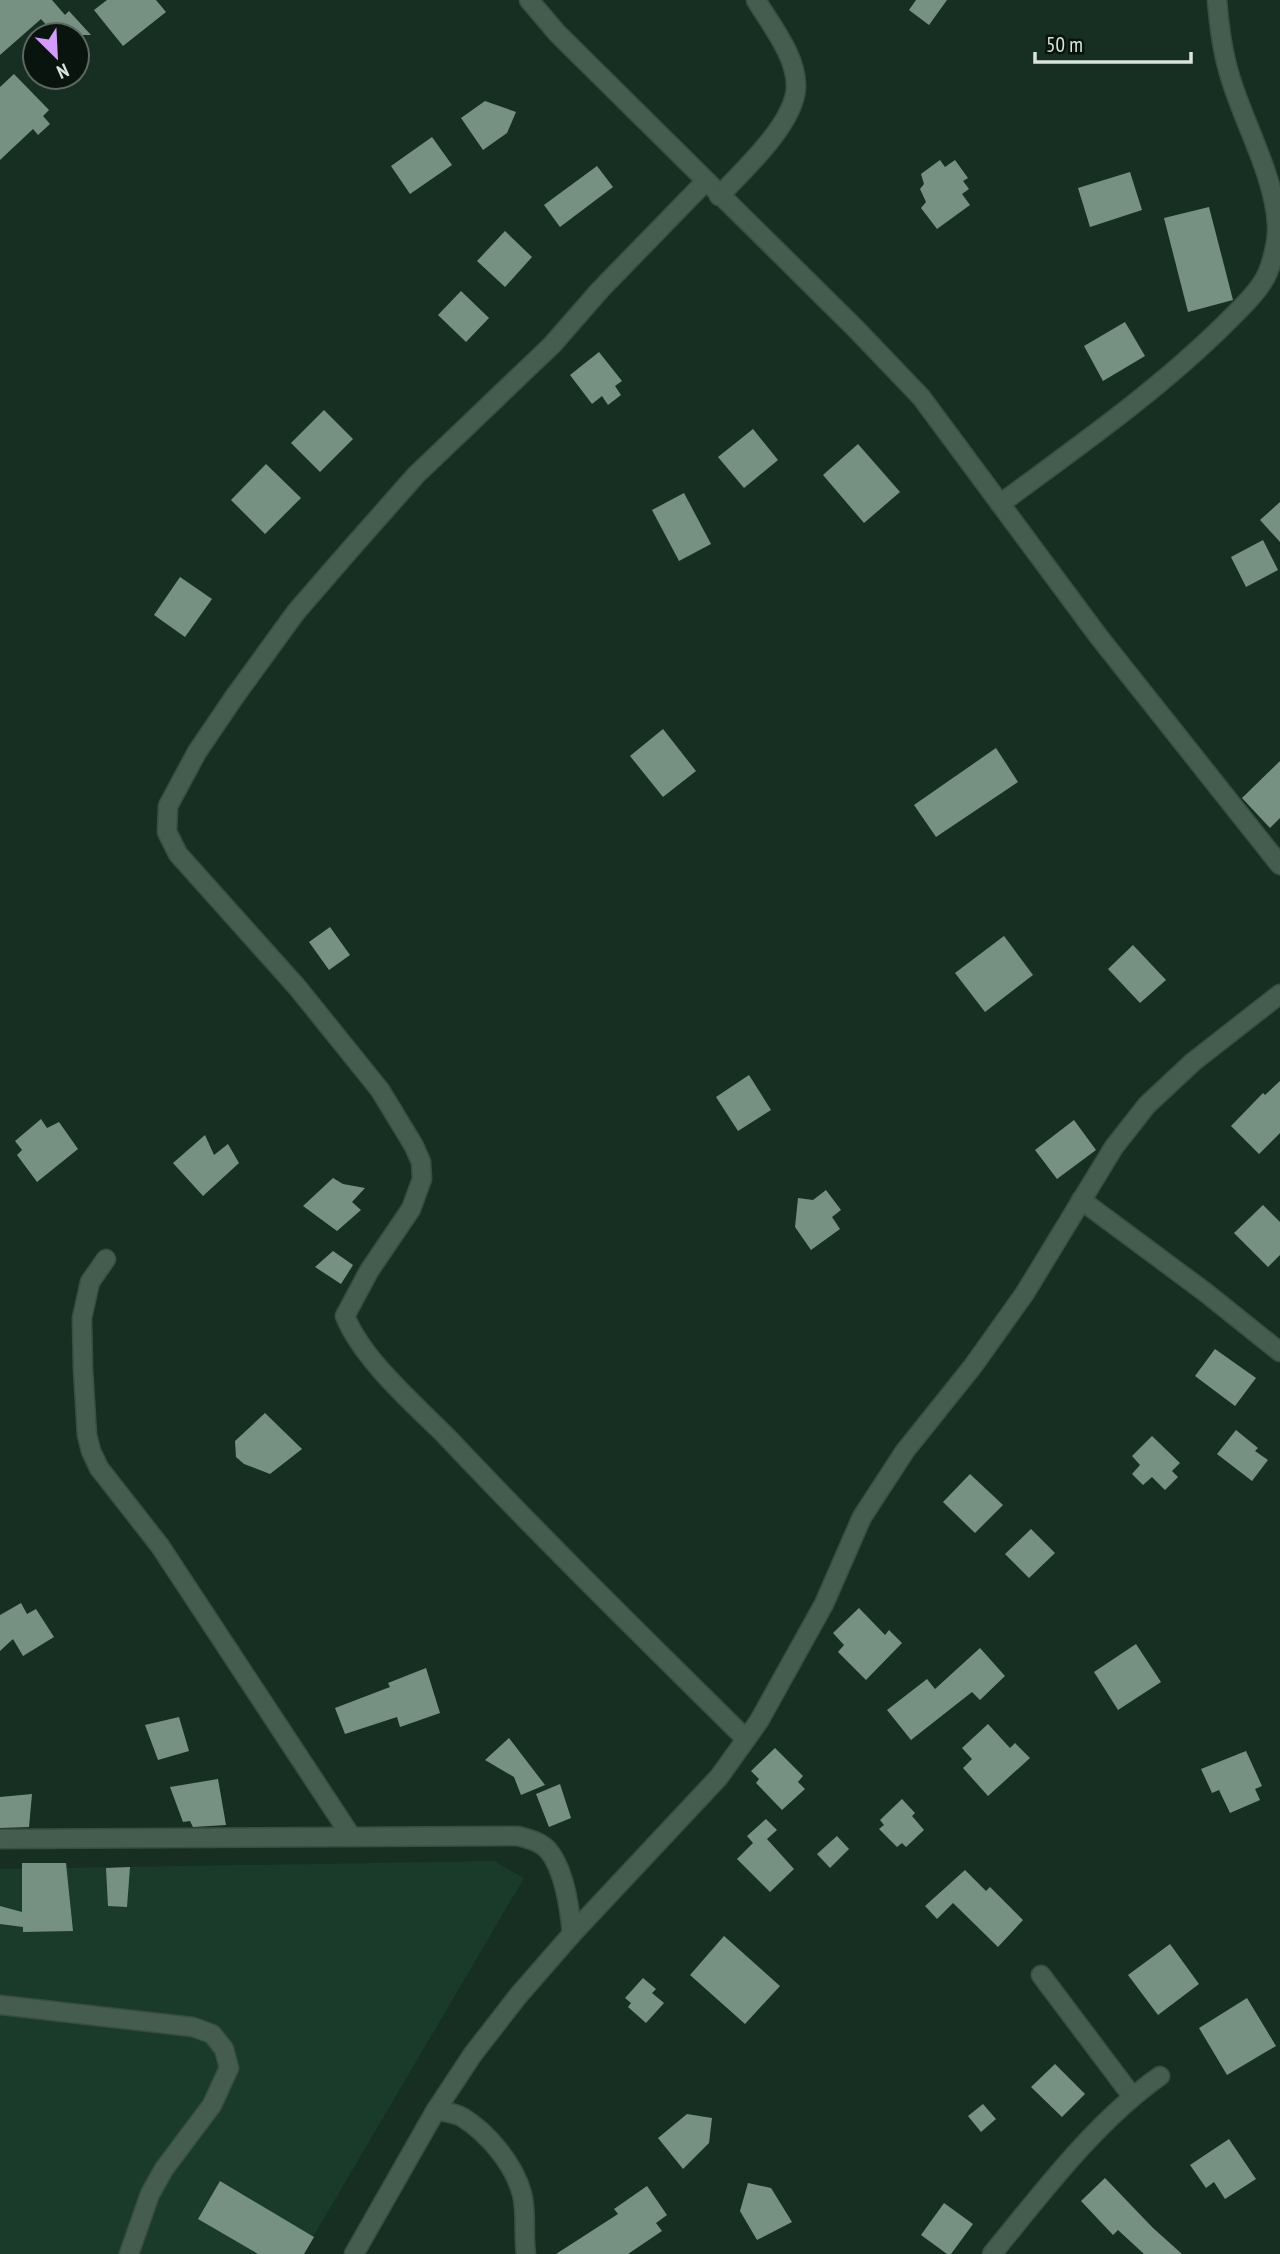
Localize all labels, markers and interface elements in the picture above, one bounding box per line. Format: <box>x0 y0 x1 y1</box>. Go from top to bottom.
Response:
north arrow <box>21 21 91 91</box>
scale bar <box>1035 21 1191 65</box>
text: 50 m <box>1046 31 1083 58</box>
text: N <box>53 58 72 85</box>

